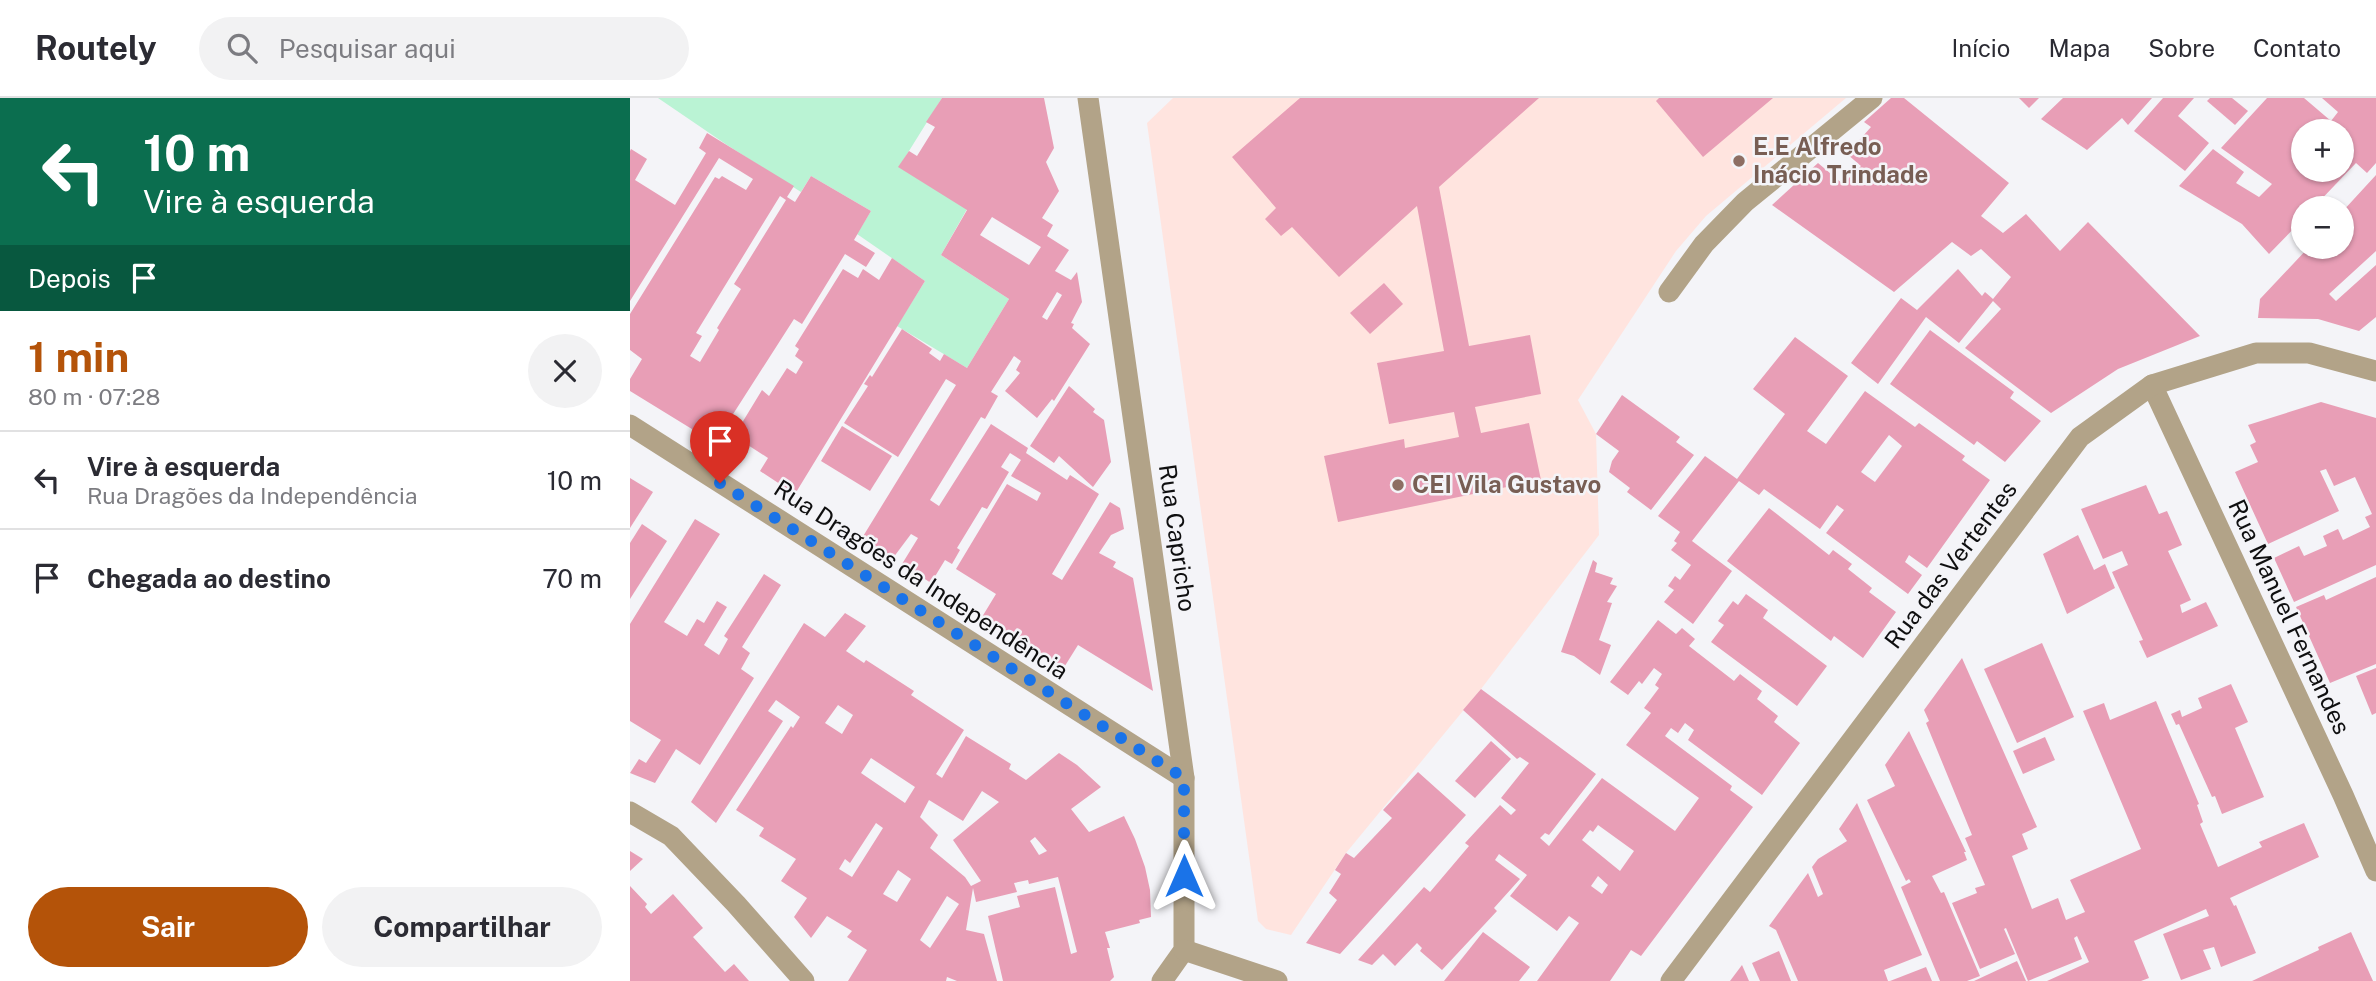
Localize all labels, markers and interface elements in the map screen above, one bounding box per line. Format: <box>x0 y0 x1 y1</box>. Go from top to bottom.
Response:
search box <box>199 17 689 80</box>
text: Routely <box>35 29 157 67</box>
icon: search <box>223 29 261 67</box>
text: Pesquisar aqui <box>279 33 456 64</box>
text: Início <box>1952 34 2010 62</box>
text: Mapa <box>2048 34 2110 62</box>
text: Sobre <box>2148 34 2215 62</box>
text: Contato <box>2253 34 2341 62</box>
map controls <box>2291 119 2354 259</box>
button: + <box>2291 119 2354 182</box>
text: 10 m <box>143 124 250 182</box>
icon: left <box>28 126 119 217</box>
place label: E.E Alfredo Inácio Trindade <box>1753 132 1928 188</box>
marker: E.E Alfredo Inácio Trindade <box>1731 153 1747 169</box>
text: Vire à esquerda <box>143 183 375 220</box>
button: − <box>2291 196 2354 259</box>
icon: arrive <box>125 259 163 297</box>
text: Depois <box>28 263 111 294</box>
text: 1 min <box>28 332 129 381</box>
button: close <box>528 334 602 408</box>
text: 80 m · 07:28 <box>28 383 160 410</box>
pin <box>690 411 750 483</box>
icon: arrive <box>701 422 739 460</box>
text: Vire à esquerda <box>87 451 280 482</box>
icon: left <box>28 461 66 499</box>
street label: Rua Capricho <box>1154 462 1202 613</box>
text: 10 m <box>547 465 602 496</box>
place label: CEI Vila Gustavo <box>1412 470 1601 498</box>
street label: Rua Dragões da Independência <box>769 474 1074 685</box>
street label: Rua das Vertentes <box>1878 475 2022 653</box>
marker: CEI Vila Gustavo <box>1390 477 1406 493</box>
text: Rua Dragões da Independência <box>87 482 417 509</box>
street label: Rua Manuel Fernandes <box>2223 495 2357 738</box>
icon: arrive <box>28 559 66 597</box>
text: Chegada ao destino <box>87 563 331 594</box>
text: 70 m <box>542 563 602 594</box>
position arrow <box>1147 839 1221 913</box>
button: Sair <box>28 887 308 967</box>
button: Compartilhar <box>322 887 602 967</box>

